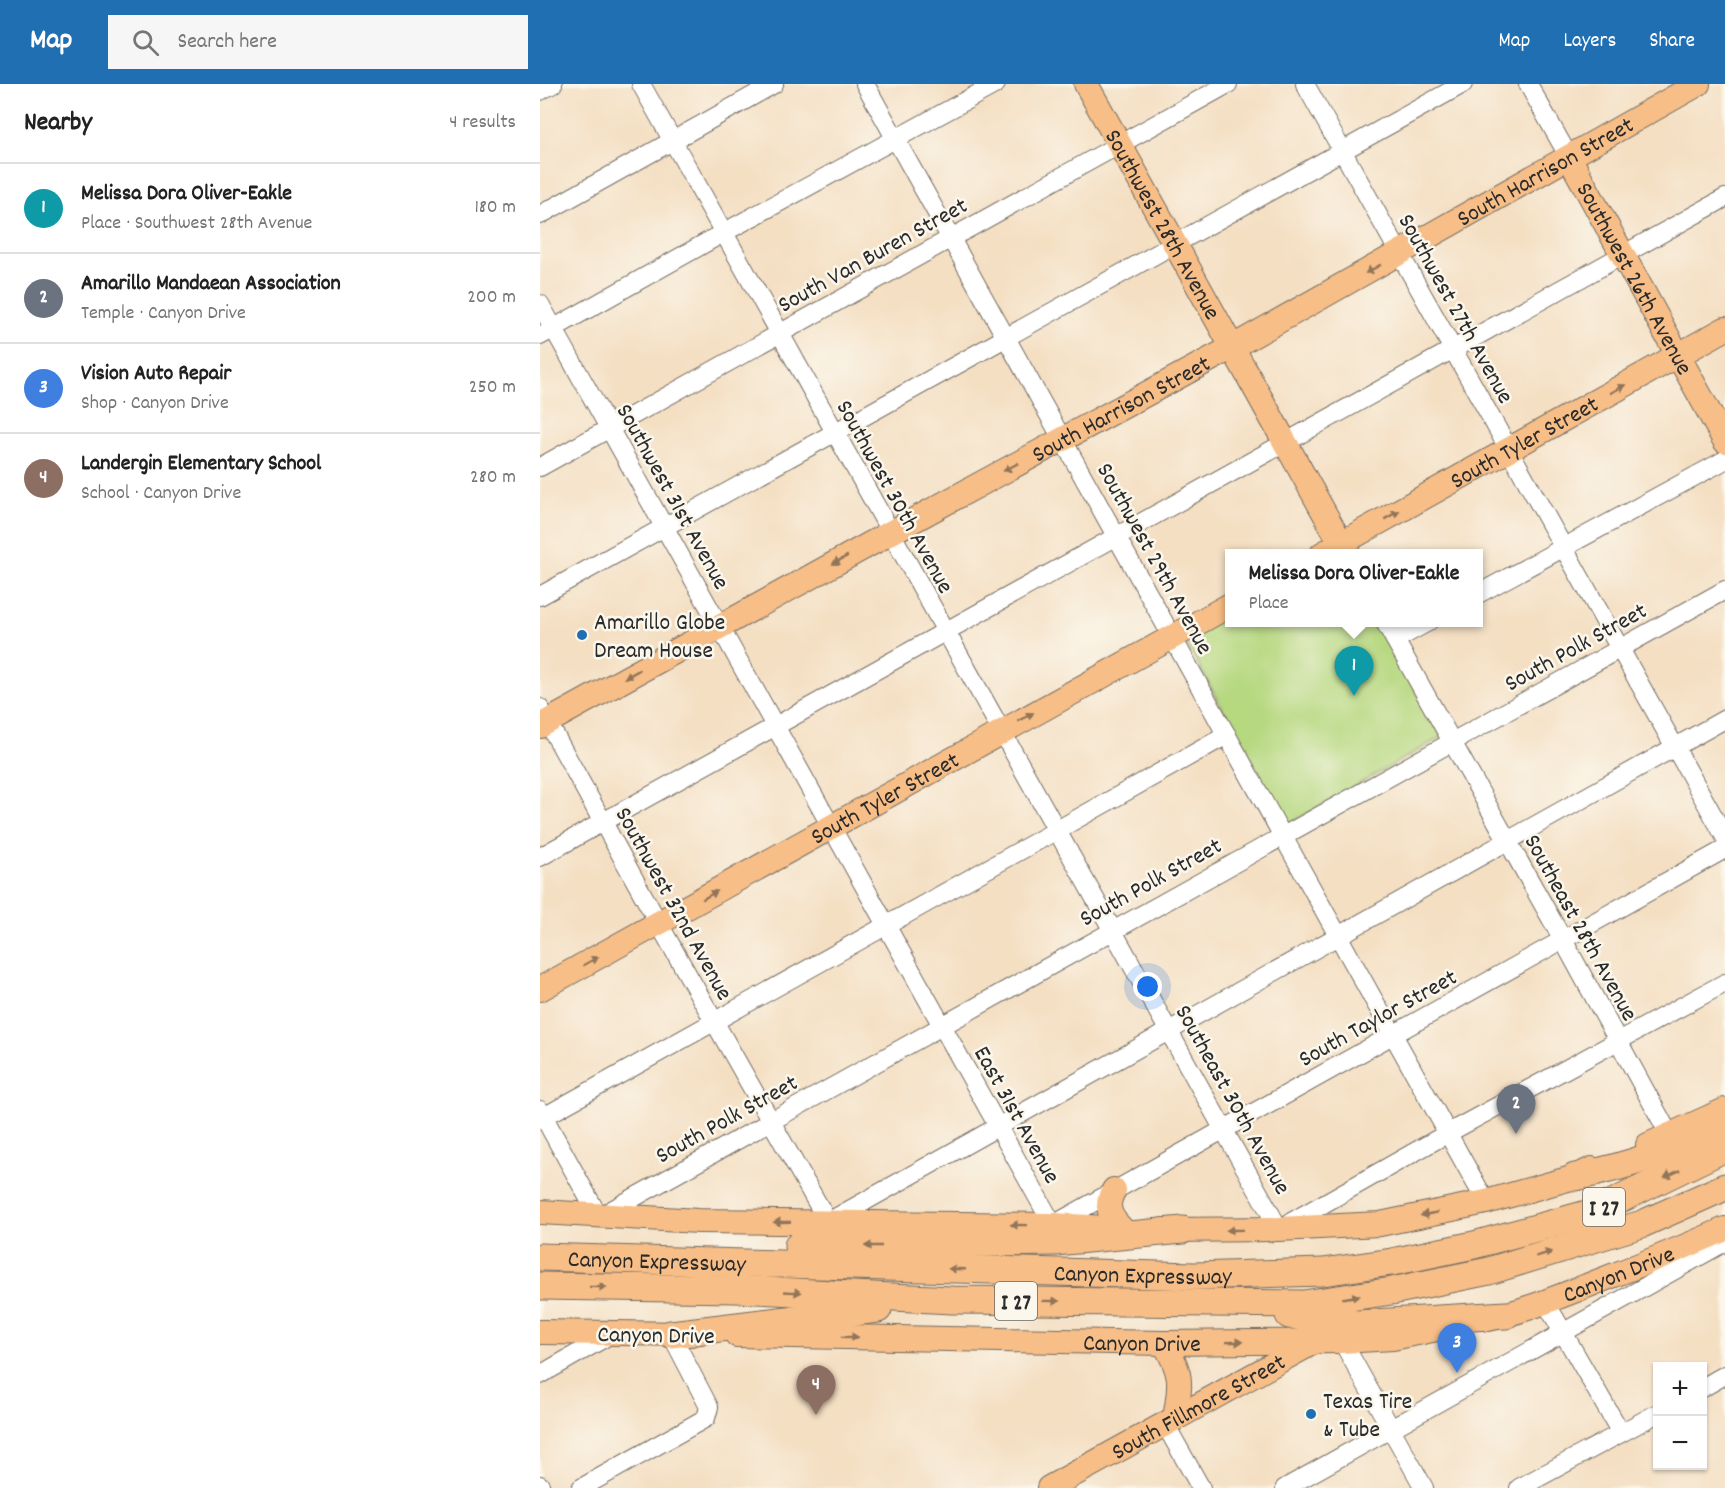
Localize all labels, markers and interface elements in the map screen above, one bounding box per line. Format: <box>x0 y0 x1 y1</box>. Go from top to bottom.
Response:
search box <box>108 15 528 69</box>
text: Map <box>30 22 72 62</box>
icon: search <box>129 26 162 59</box>
text: Search here <box>177 27 277 58</box>
text: Map <box>1499 27 1530 57</box>
text: Layers <box>1563 27 1616 57</box>
text: Share <box>1649 27 1695 57</box>
text: Nearby <box>24 105 92 142</box>
text: 4 results <box>449 109 516 137</box>
street label: South Harrison Street <box>1451 110 1641 237</box>
street label: Southwest 28th Avenue <box>1094 124 1228 327</box>
street label: Southwest 26th Avenue <box>1566 177 1700 382</box>
text: Melissa Dora Oliver-Eakle <box>81 179 292 210</box>
street label: South Van Buren Street <box>772 190 975 323</box>
text: 1 <box>41 194 46 222</box>
text: 180 m <box>474 194 516 222</box>
street label: Southwest 27th Avenue <box>1388 208 1521 411</box>
text: Place · Southwest 28th Avenue <box>81 210 312 238</box>
one-way arrow <box>1364 264 1381 274</box>
text: Amarillo Mandaean Association <box>81 269 341 300</box>
text: 2 <box>39 284 48 312</box>
text: 200 m <box>467 284 516 312</box>
text: Temple · Canyon Drive <box>81 300 246 328</box>
street label: South Harrison Street <box>1027 348 1217 473</box>
text: Vision Auto Repair <box>81 359 231 390</box>
text: 3 <box>39 374 48 402</box>
text: 250 m <box>469 374 516 402</box>
one-way arrow <box>1609 384 1626 394</box>
street label: South Tyler Street <box>1445 389 1606 499</box>
text: Shop · Canyon Drive <box>81 390 229 418</box>
street label: Southwest 30th Avenue <box>826 394 961 600</box>
street label: Southwest 31st Avenue <box>606 398 737 597</box>
text: Landergin Elementary School <box>81 449 321 480</box>
street label: Southwest 29th Avenue <box>1087 457 1220 661</box>
one-way arrow <box>1002 462 1019 472</box>
text: 4 <box>39 464 48 492</box>
text: 280 m <box>470 464 516 492</box>
text: School · Canyon Drive <box>81 480 241 508</box>
one-way arrow <box>1384 510 1401 520</box>
popup <box>1225 549 1483 627</box>
one-way arrow <box>831 555 848 565</box>
text: Melissa Dora Oliver-Eakle <box>1248 559 1460 590</box>
text: Place <box>1248 590 1289 618</box>
street label: South Polk Street <box>1499 595 1654 702</box>
place label: Amarillo Globe Dream House <box>594 607 725 669</box>
marker: Amarillo Globe Dream House <box>575 628 589 642</box>
pin: 1 <box>1334 646 1374 696</box>
one-way arrow <box>624 669 641 679</box>
one-way arrow <box>1018 712 1035 722</box>
street label: South Tyler Street <box>805 745 966 855</box>
street label: Southwest 32nd Avenue <box>605 802 740 1007</box>
street label: Southeast 28th Avenue <box>1514 829 1645 1028</box>
street label: South Polk Street <box>1074 830 1229 937</box>
one-way arrow <box>701 890 718 900</box>
one-way arrow <box>583 956 600 966</box>
street label: South Taylor Street <box>1293 962 1464 1077</box>
your location <box>1133 972 1162 1001</box>
street label: Southeast 30th Avenue <box>1165 999 1298 1202</box>
street label: East 31st Avenue <box>964 1040 1067 1190</box>
street label: South Polk Street <box>650 1067 805 1174</box>
pin: 2 <box>1496 1084 1536 1134</box>
one-way arrow <box>1664 1169 1681 1178</box>
road number: I 27 <box>1583 1188 1625 1226</box>
one-way arrow <box>1419 1210 1438 1219</box>
one-way arrow <box>773 1217 792 1227</box>
one-way arrow <box>1010 1220 1029 1230</box>
one-way arrow <box>1225 1225 1244 1235</box>
street label: Canyon Drive <box>1558 1239 1680 1314</box>
one-way arrow <box>864 1241 883 1251</box>
street label: Canyon Expressway <box>567 1244 748 1283</box>
one-way arrow <box>1535 1249 1553 1258</box>
street label: Canyon Expressway <box>1053 1258 1234 1296</box>
one-way arrow <box>947 1264 966 1274</box>
one-way arrow <box>589 1282 608 1292</box>
road number: I 27 <box>995 1282 1037 1320</box>
one-way arrow <box>784 1287 803 1296</box>
one-way arrow <box>1341 1293 1360 1302</box>
one-way arrow <box>1042 1297 1061 1306</box>
street label: Canyon Drive <box>597 1319 715 1355</box>
pin: 3 <box>1438 1324 1476 1373</box>
street label: Canyon Drive <box>1083 1327 1201 1363</box>
one-way arrow <box>841 1332 860 1342</box>
one-way arrow <box>1225 1337 1244 1347</box>
street label: South Fillmore Street <box>1106 1347 1293 1470</box>
map controls <box>1653 1362 1707 1470</box>
button: + <box>1653 1362 1707 1416</box>
pin: 4 <box>796 1366 836 1415</box>
place label: Texas Tire & Tube <box>1323 1386 1412 1448</box>
marker: Texas Tire & Tube <box>1304 1407 1318 1421</box>
button: − <box>1653 1416 1707 1470</box>

